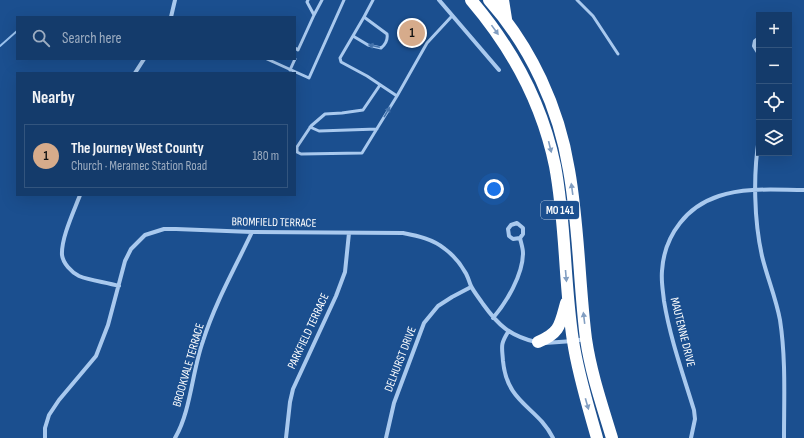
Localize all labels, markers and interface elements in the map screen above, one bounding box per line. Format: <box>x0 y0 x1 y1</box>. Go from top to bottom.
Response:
map controls <box>756 12 792 156</box>
button: + <box>756 12 792 48</box>
search box <box>16 16 296 60</box>
pin: 1 <box>399 18 425 48</box>
one-way arrow <box>491 25 500 36</box>
icon: search <box>30 27 52 49</box>
text: Search here <box>62 29 122 48</box>
one-way arrow <box>368 43 381 49</box>
button: − <box>756 48 792 84</box>
button: locate <box>756 84 792 120</box>
text: Nearby <box>32 88 75 108</box>
one-way arrow <box>384 106 391 118</box>
button: layers <box>756 120 792 156</box>
text: The Journey West County <box>71 139 204 158</box>
one-way arrow <box>548 141 554 154</box>
text: 1 <box>43 148 49 164</box>
text: 180 m <box>253 148 279 164</box>
text: Church · Meramec Station Road <box>71 158 207 174</box>
your location <box>484 179 504 199</box>
one-way arrow <box>569 183 575 195</box>
road number: MO 141 <box>541 201 579 219</box>
street label: BROMFIELD TERRACE <box>231 214 317 231</box>
one-way arrow <box>563 270 570 282</box>
street label: PARKFIELD TERRACE <box>284 291 333 371</box>
street label: MAUTENNE DRIVE <box>667 296 698 369</box>
one-way arrow <box>581 312 587 325</box>
street label: BROOKVALE TERRACE <box>169 322 208 409</box>
street label: DELHURST DRIVE <box>381 324 420 394</box>
one-way arrow <box>584 398 590 410</box>

